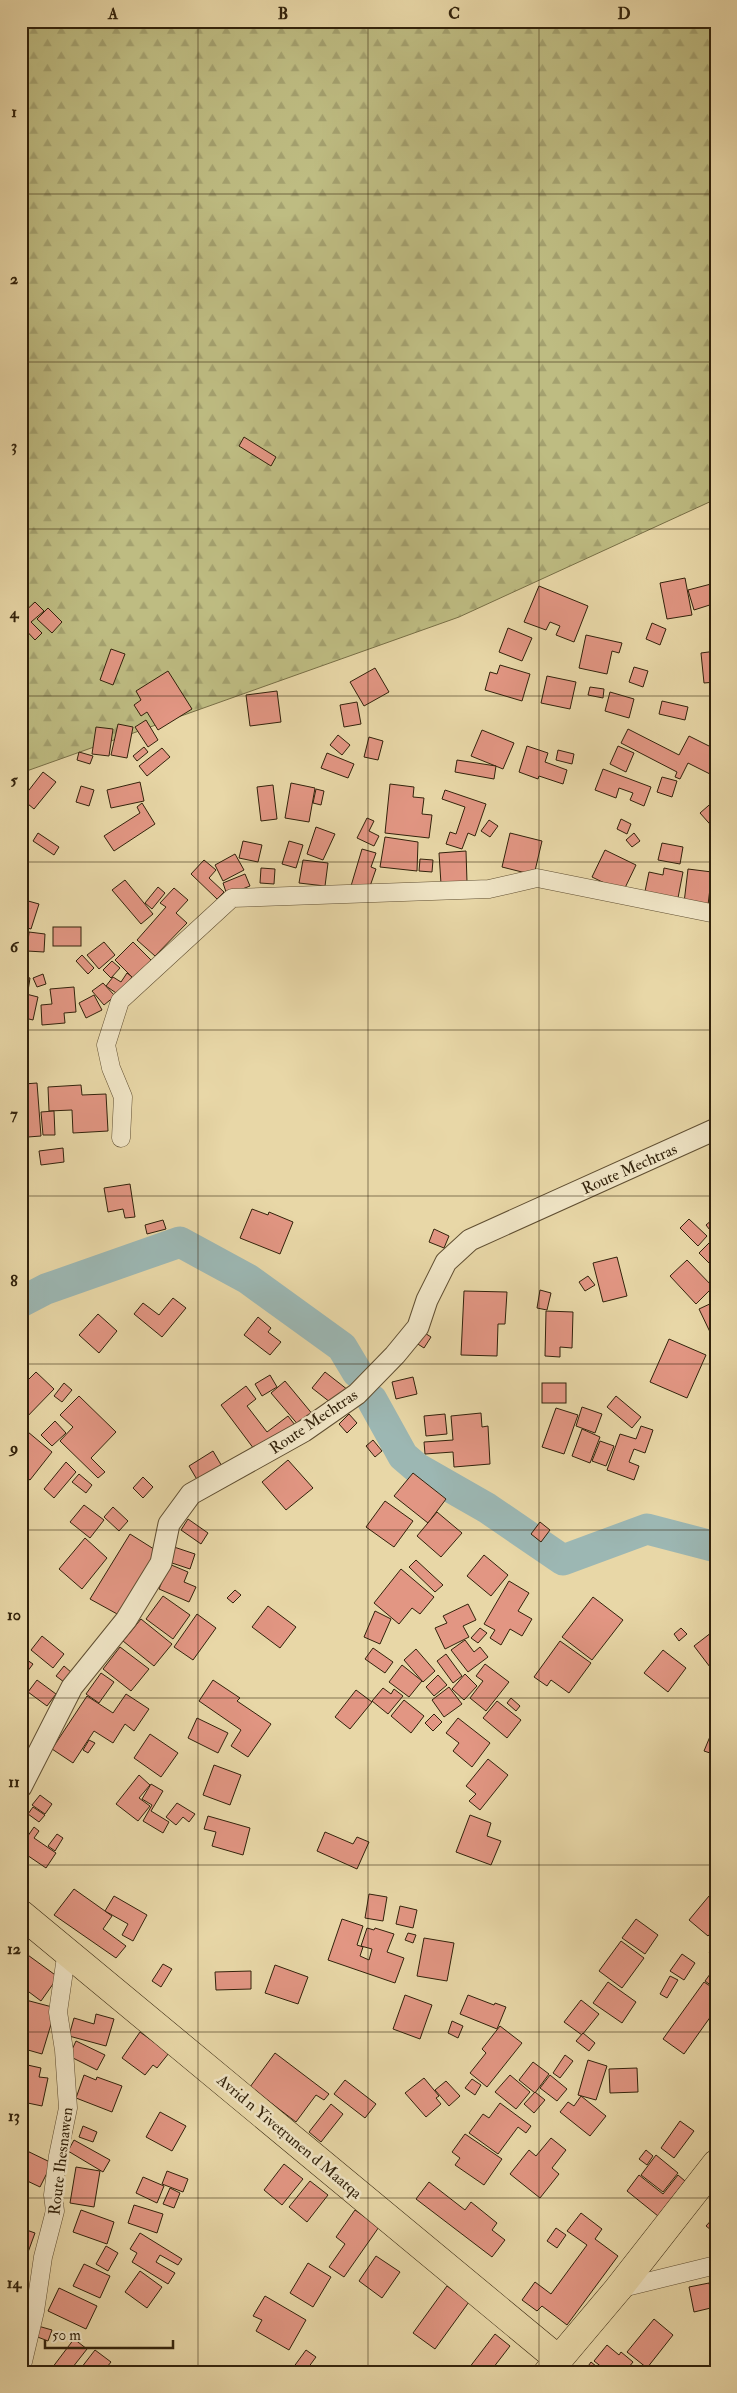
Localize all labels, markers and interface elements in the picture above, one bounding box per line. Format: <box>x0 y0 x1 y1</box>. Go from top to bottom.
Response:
text: A <box>107 4 119 24</box>
text: B <box>278 4 288 24</box>
text: C <box>448 4 460 24</box>
text: D <box>617 4 631 24</box>
text: 1 <box>11 102 17 122</box>
text: 2 <box>10 269 18 289</box>
text: 3 <box>11 436 17 456</box>
text: 4 <box>9 603 20 623</box>
text: 5 <box>10 770 18 790</box>
text: 6 <box>10 937 20 957</box>
text: 7 <box>10 1104 18 1124</box>
street label: Route Mechtras <box>579 1139 680 1199</box>
text: 8 <box>10 1271 18 1291</box>
street label: Route Mechtras <box>266 1385 362 1459</box>
text: 9 <box>8 1438 18 1458</box>
text: 10 <box>7 1605 21 1625</box>
text: 11 <box>8 1772 20 1792</box>
text: 12 <box>7 1939 21 1959</box>
street label: Avrid n Yivetṛunen d Maatqa <box>212 2070 366 2204</box>
text: 13 <box>8 2106 20 2126</box>
street label: Route Ihesnawen <box>44 2106 78 2216</box>
text: 14 <box>7 2273 23 2293</box>
scale bar <box>45 2318 172 2350</box>
text: 50 m <box>52 2326 81 2345</box>

